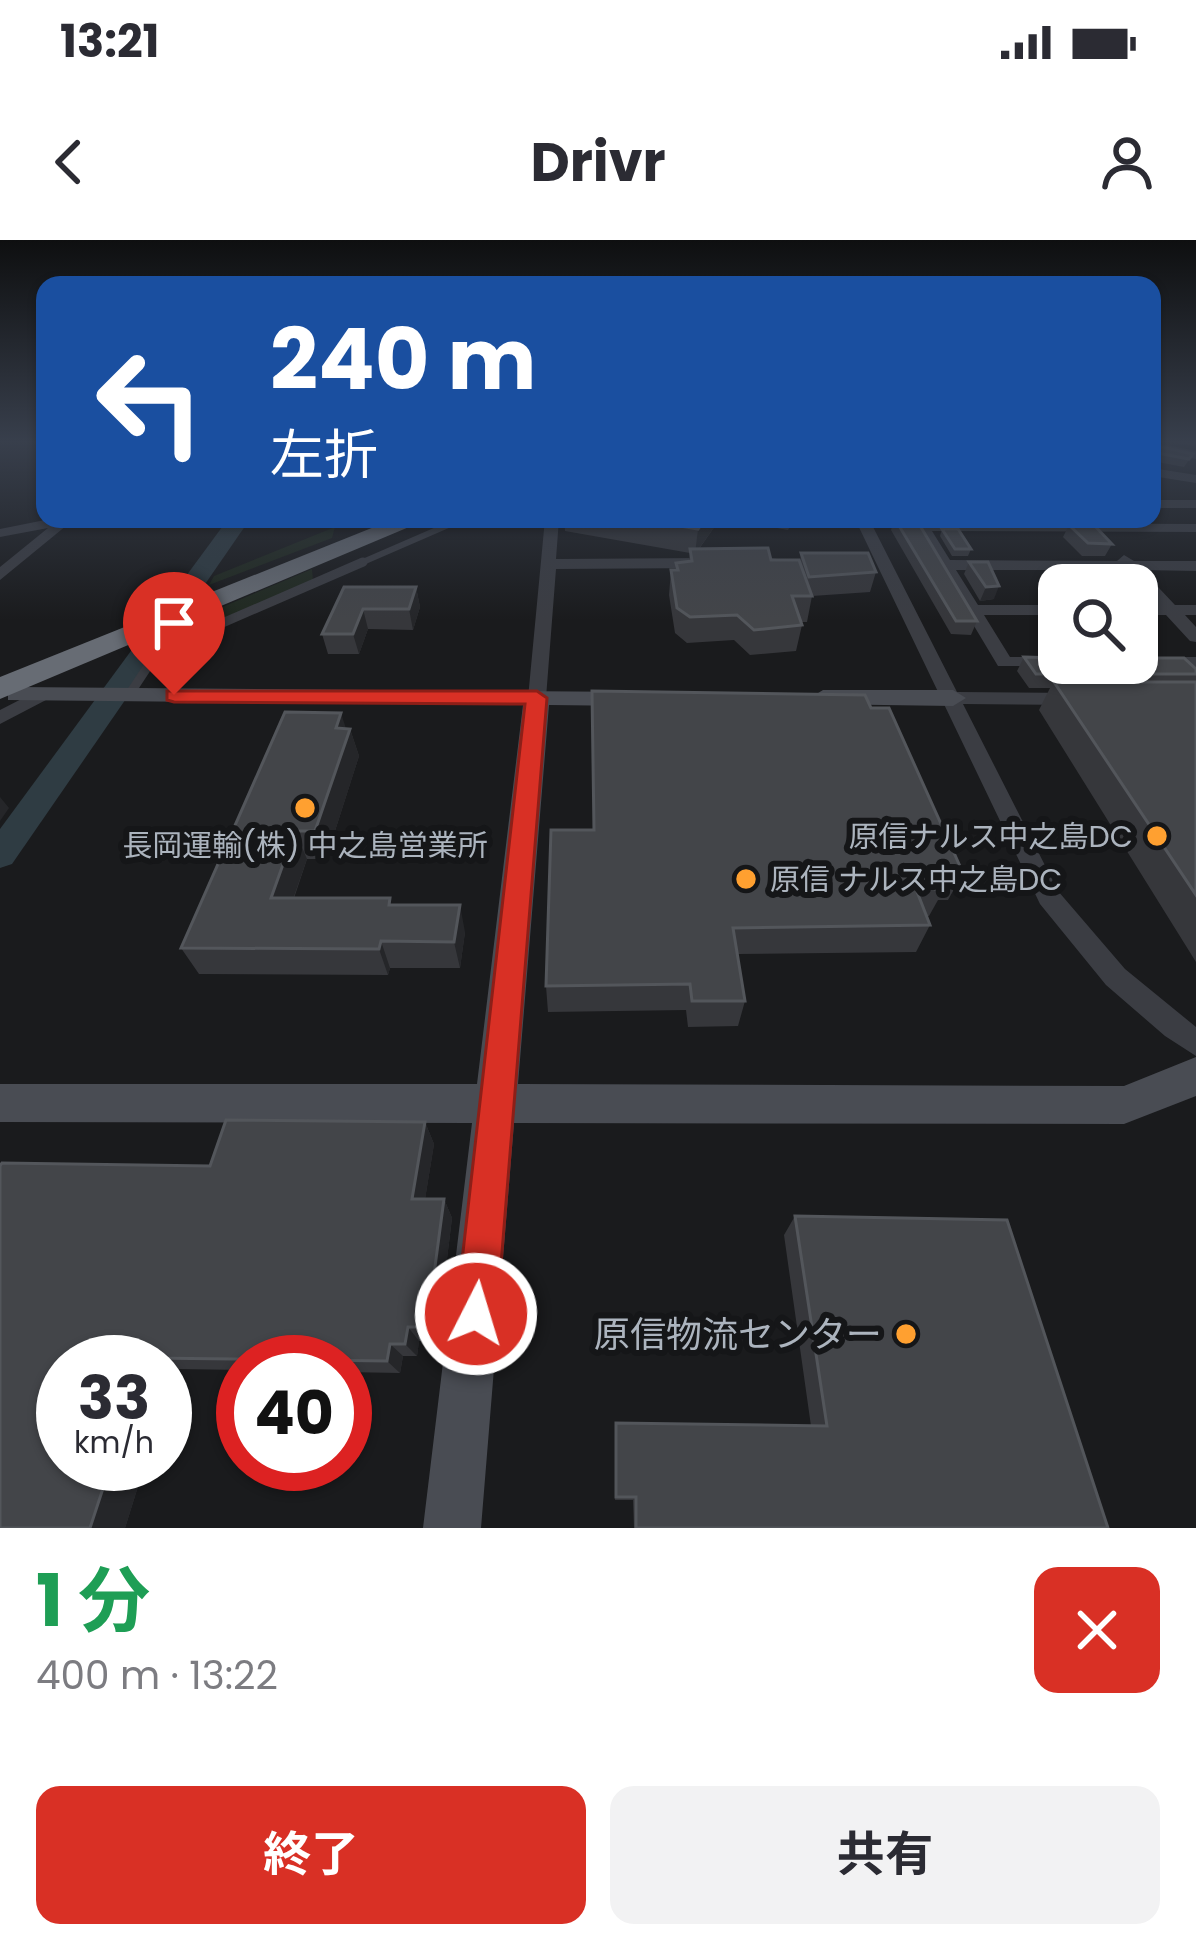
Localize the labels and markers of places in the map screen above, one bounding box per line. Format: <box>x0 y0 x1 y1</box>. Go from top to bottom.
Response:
pin <box>123 572 225 695</box>
marker: 長岡運輸(株) 中之島営業所 <box>292 795 318 821</box>
place label: 原信ナルス中之島DC <box>849 815 1133 858</box>
marker: 原信ナルス中之島DC <box>1144 823 1170 849</box>
place label: 長岡運輸(株) 中之島営業所 <box>122 824 488 867</box>
place label: 原信 ナルス中之島DC <box>770 858 1062 901</box>
marker: 原信 ナルス中之島DC <box>733 866 759 892</box>
place label: 原信物流センター <box>594 1309 882 1360</box>
marker: 原信物流センター <box>893 1321 919 1347</box>

